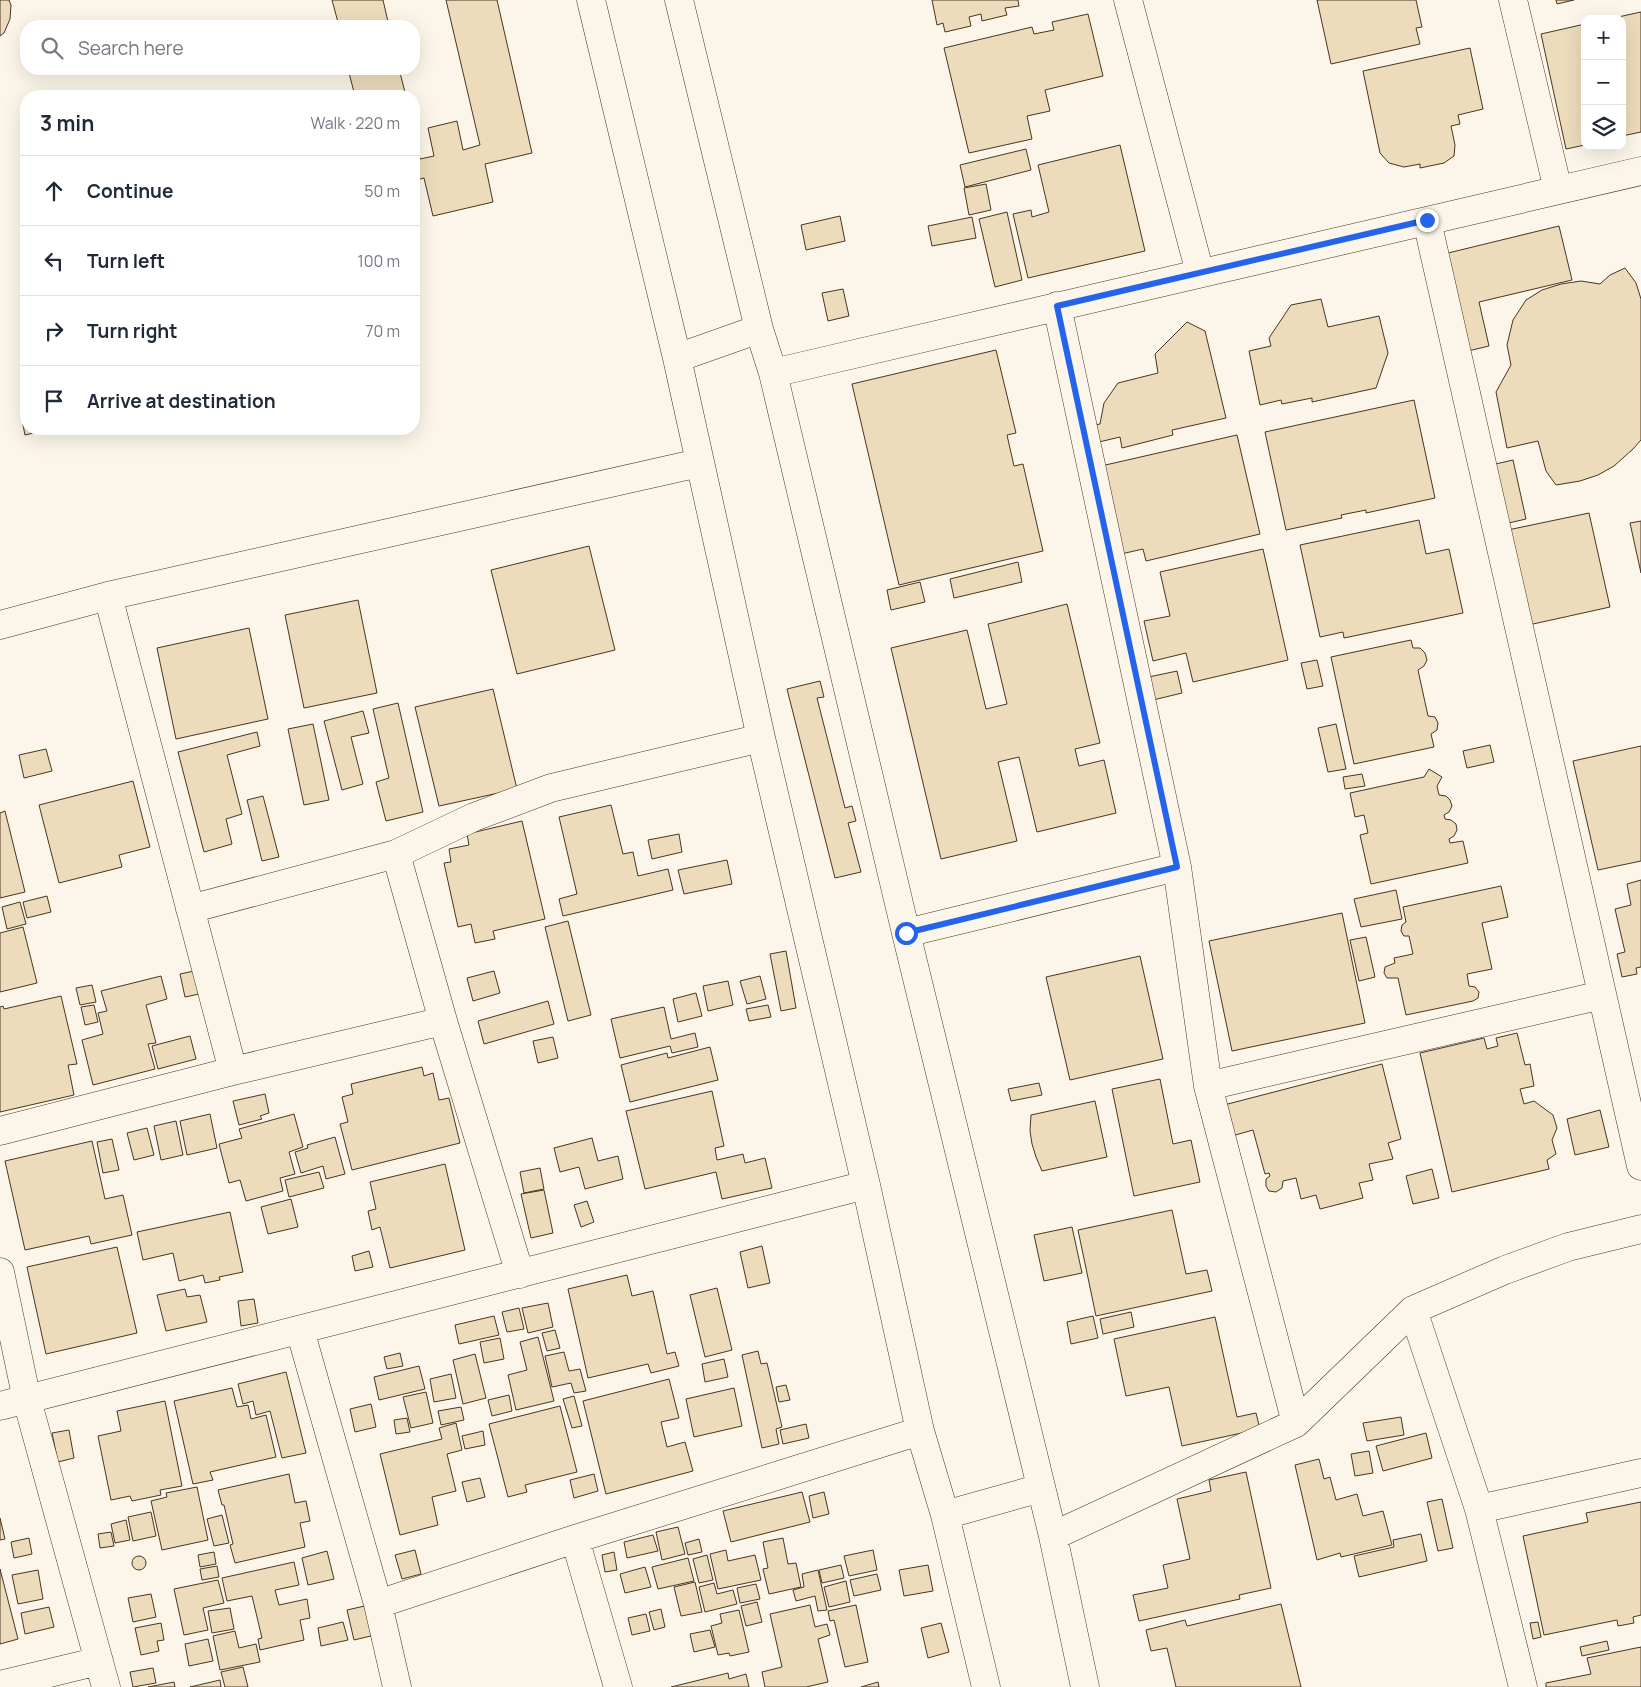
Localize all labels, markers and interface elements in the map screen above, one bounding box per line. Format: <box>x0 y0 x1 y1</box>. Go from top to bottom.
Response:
map controls <box>1581 15 1626 150</box>
button: + <box>1581 15 1626 60</box>
search box <box>20 20 420 75</box>
icon: search <box>38 34 66 62</box>
text: Search here <box>78 35 184 61</box>
button: − <box>1581 60 1626 105</box>
button: layers <box>1581 105 1626 150</box>
text: 3 min <box>40 109 94 137</box>
text: Walk · 220 m <box>310 112 400 134</box>
icon: ahead <box>40 177 68 205</box>
text: Continue <box>87 178 173 204</box>
text: 50 m <box>364 180 400 202</box>
route end <box>1416 209 1439 232</box>
icon: left <box>40 247 68 275</box>
text: Turn left <box>87 248 165 274</box>
text: 100 m <box>357 250 400 272</box>
icon: right <box>40 317 68 345</box>
text: Turn right <box>87 318 177 344</box>
text: 70 m <box>365 320 400 342</box>
icon: arrive <box>40 387 68 415</box>
text: Arrive at destination <box>87 388 276 414</box>
route start <box>895 922 918 945</box>

